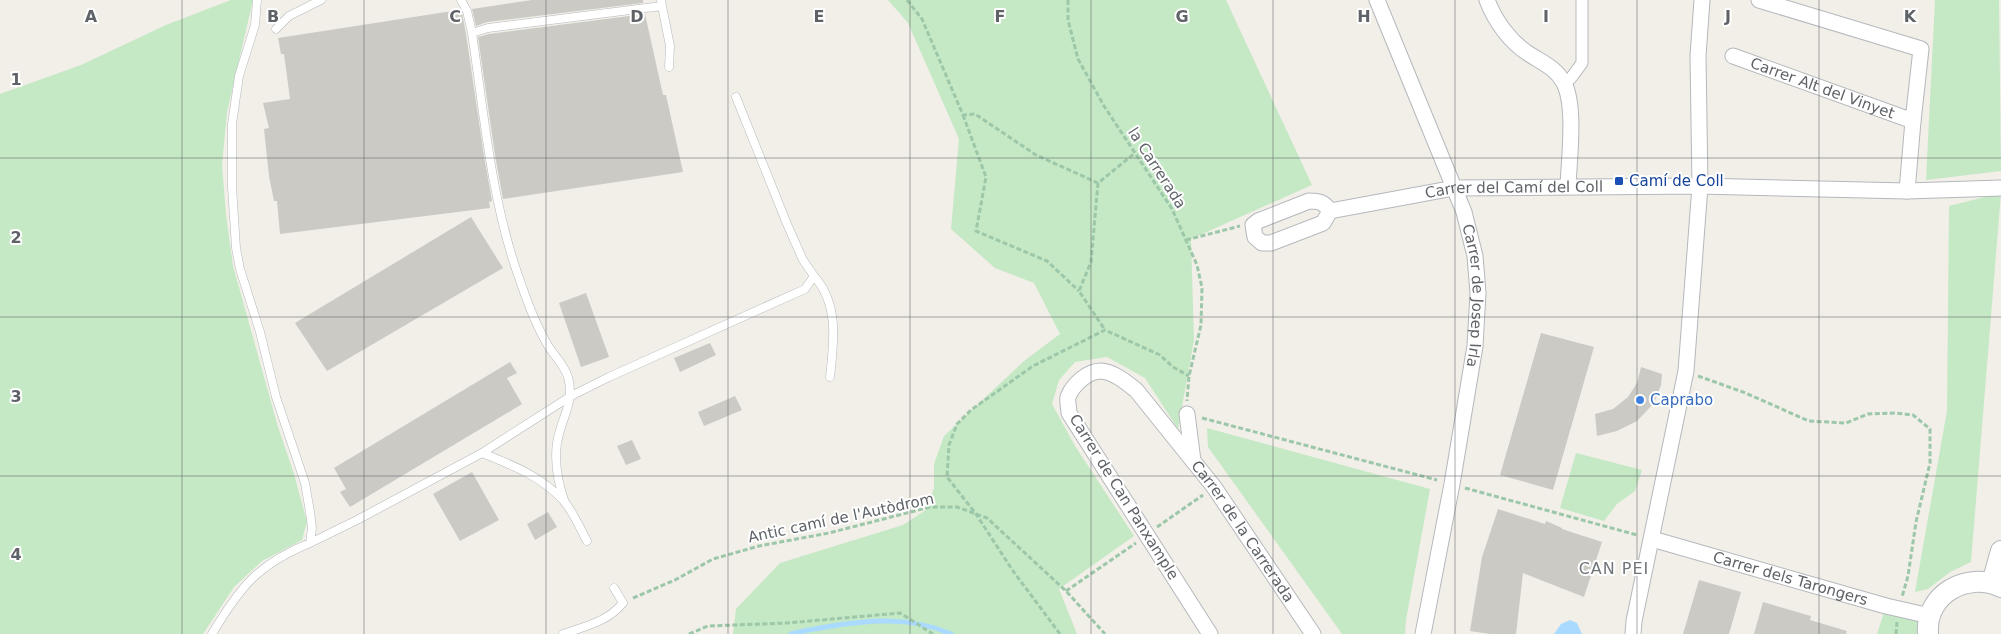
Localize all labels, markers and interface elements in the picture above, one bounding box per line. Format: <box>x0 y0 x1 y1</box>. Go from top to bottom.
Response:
text: A <box>85 7 98 26</box>
text: B <box>267 7 279 26</box>
text: C <box>449 7 461 26</box>
text: D <box>630 7 644 26</box>
text: E <box>814 7 824 26</box>
text: F <box>995 7 1005 26</box>
text: G <box>1175 7 1189 26</box>
text: H <box>1357 7 1371 26</box>
text: I <box>1543 7 1549 26</box>
text: J <box>1724 7 1731 26</box>
text: K <box>1904 7 1917 26</box>
street label: Carrer Alt del Vinyet <box>1748 54 1897 123</box>
text: 1 <box>10 70 22 89</box>
street label: la Carrerada <box>1124 124 1190 212</box>
place label: Camí de Coll <box>1629 172 1724 190</box>
marker: Camí de Coll <box>1613 175 1625 187</box>
street label: Carrer del Camí del Coll <box>1424 178 1603 202</box>
street label: Carrer de Josep Irla <box>1458 222 1487 369</box>
text: 2 <box>10 228 22 247</box>
text: 3 <box>10 387 22 406</box>
place label: Caprabo <box>1650 391 1713 409</box>
marker: Caprabo <box>1634 394 1646 406</box>
street label: Carrer de Can Panxample <box>1066 411 1182 583</box>
street label: Carrer de la Carrerada <box>1187 457 1298 606</box>
street label: Antic camí de l'Autòdrom <box>746 489 936 547</box>
text: 4 <box>10 545 22 564</box>
street label: Carrer dels Tarongers <box>1711 548 1870 609</box>
district label: CAN PEI <box>1579 559 1649 578</box>

